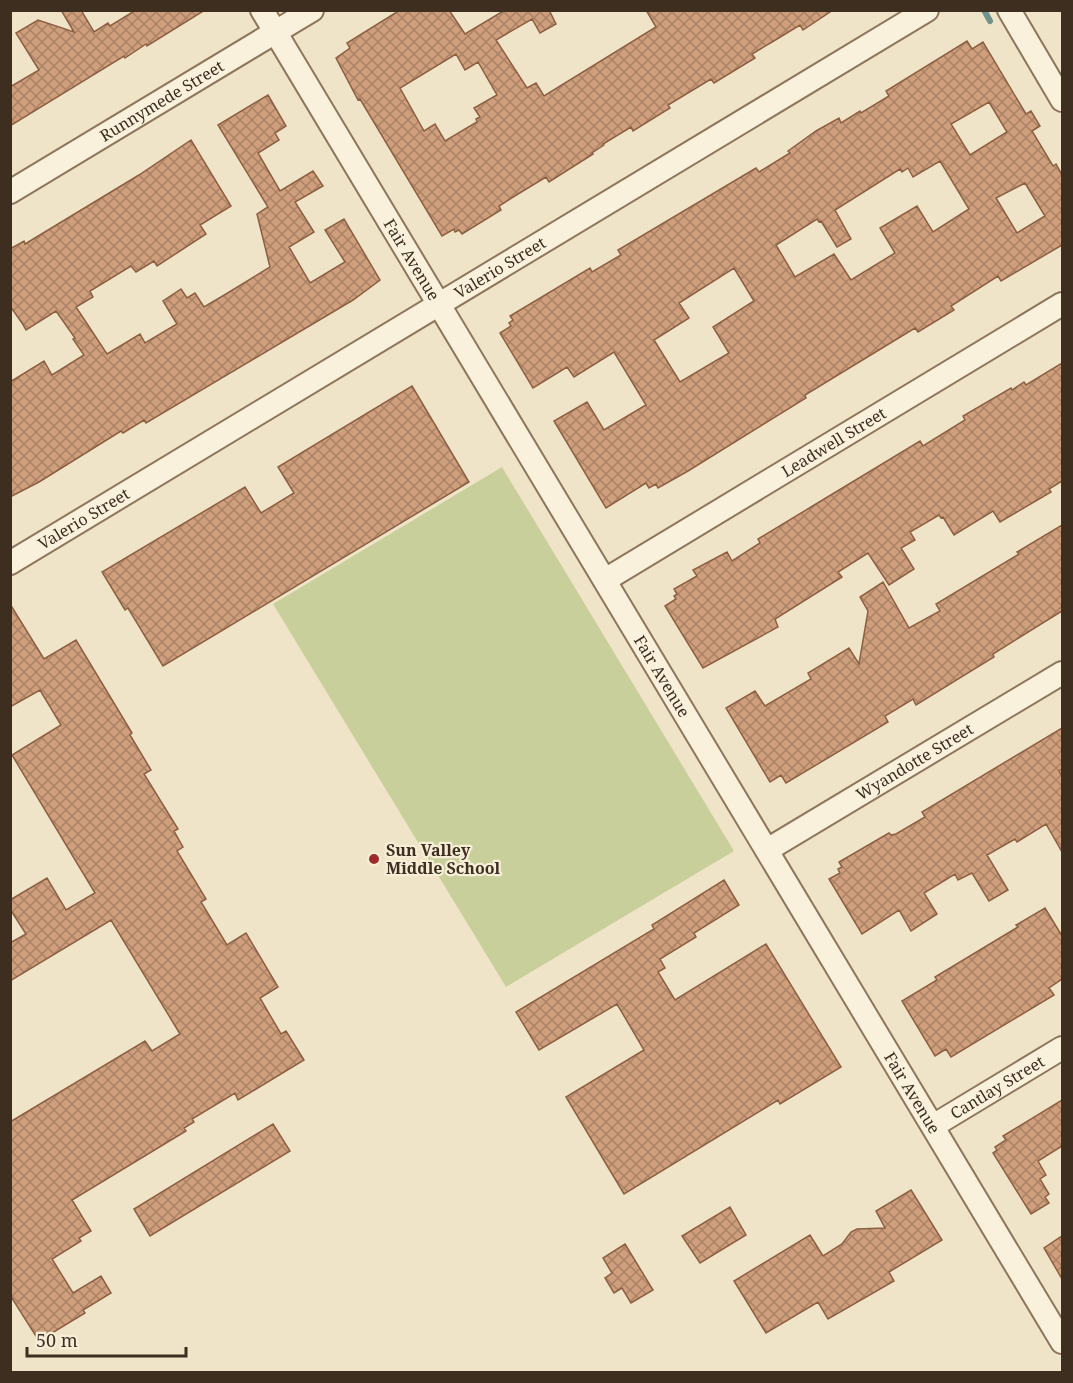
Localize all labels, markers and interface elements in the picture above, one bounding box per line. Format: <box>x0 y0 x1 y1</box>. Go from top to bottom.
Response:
street label: Runnymede Street <box>96 55 228 146</box>
street label: Fair Avenue <box>379 214 445 305</box>
street label: Valerio Street <box>450 231 550 304</box>
street label: Leadwell Street <box>777 402 890 482</box>
street label: Valerio Street <box>34 482 134 555</box>
street label: Fair Avenue <box>629 631 695 721</box>
street label: Wyandotte Street <box>852 718 977 805</box>
place label: Sun Valley Middle School <box>386 839 501 879</box>
marker: Sun Valley Middle School <box>367 852 381 866</box>
street label: Fair Avenue <box>879 1048 945 1138</box>
street label: Cantlay Street <box>946 1050 1049 1124</box>
scale bar <box>27 1320 186 1358</box>
text: 50 m <box>36 1328 78 1352</box>

